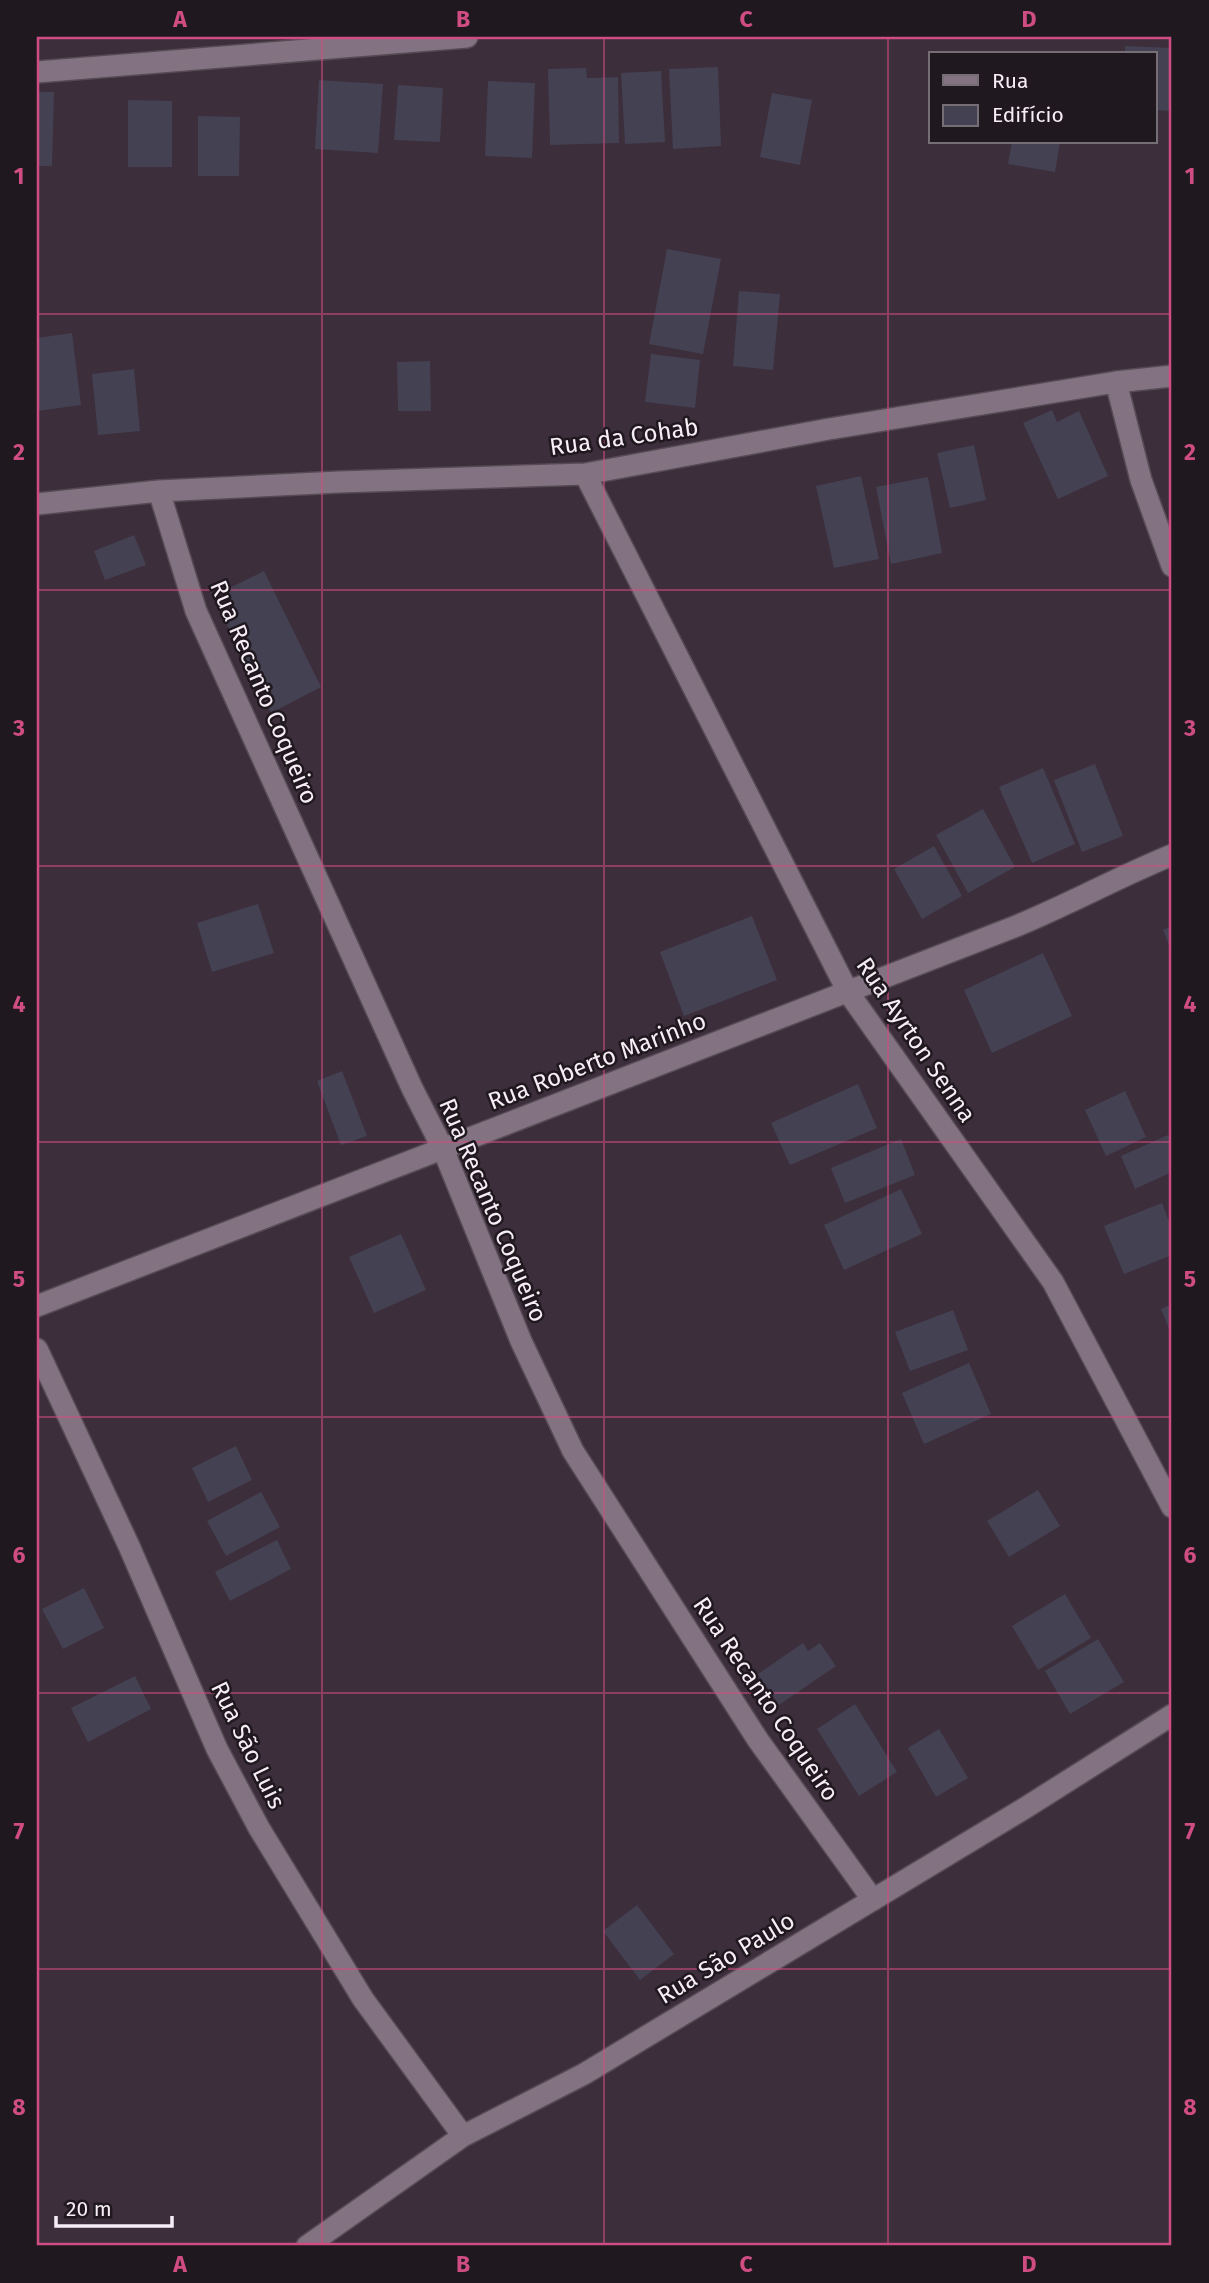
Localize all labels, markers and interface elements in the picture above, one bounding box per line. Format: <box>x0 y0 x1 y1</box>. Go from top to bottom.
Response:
text: A <box>172 5 187 33</box>
text: B <box>456 5 470 33</box>
text: C <box>739 5 753 33</box>
text: D <box>1022 5 1037 33</box>
legend <box>929 52 1156 144</box>
text: Rua <box>992 68 1028 94</box>
text: Edifício <box>992 102 1064 128</box>
text: 1 <box>14 162 24 190</box>
text: 1 <box>1185 162 1195 190</box>
street label: Rua da Cohab <box>548 413 700 461</box>
text: 2 <box>13 438 25 466</box>
text: 2 <box>1184 438 1196 466</box>
street label: Rua Recanto Coqueiro <box>204 576 324 808</box>
text: 3 <box>12 714 25 742</box>
text: 3 <box>1183 714 1196 742</box>
street label: Rua Ayrton Senna <box>850 952 982 1128</box>
text: 4 <box>13 990 26 1018</box>
text: 4 <box>1184 990 1197 1018</box>
street label: Rua Roberto Marinho <box>484 1006 710 1116</box>
street label: Rua Recanto Coqueiro <box>433 1094 553 1326</box>
text: 5 <box>13 1265 25 1293</box>
text: 5 <box>1184 1265 1196 1293</box>
text: 6 <box>13 1541 26 1569</box>
text: 6 <box>1184 1541 1197 1569</box>
street label: Rua Recanto Coqueiro <box>687 1592 845 1806</box>
street label: Rua São Luis <box>205 1677 291 1813</box>
text: 7 <box>14 1817 25 1845</box>
text: 7 <box>1185 1817 1196 1845</box>
street label: Rua São Paulo <box>652 1906 800 2010</box>
text: 8 <box>12 2093 26 2121</box>
text: 8 <box>1183 2093 1197 2121</box>
scale bar <box>56 2185 172 2229</box>
text: 20 m <box>66 2196 112 2222</box>
text: A <box>172 2250 187 2278</box>
text: B <box>456 2250 470 2278</box>
text: C <box>739 2250 753 2278</box>
text: D <box>1022 2250 1037 2278</box>

